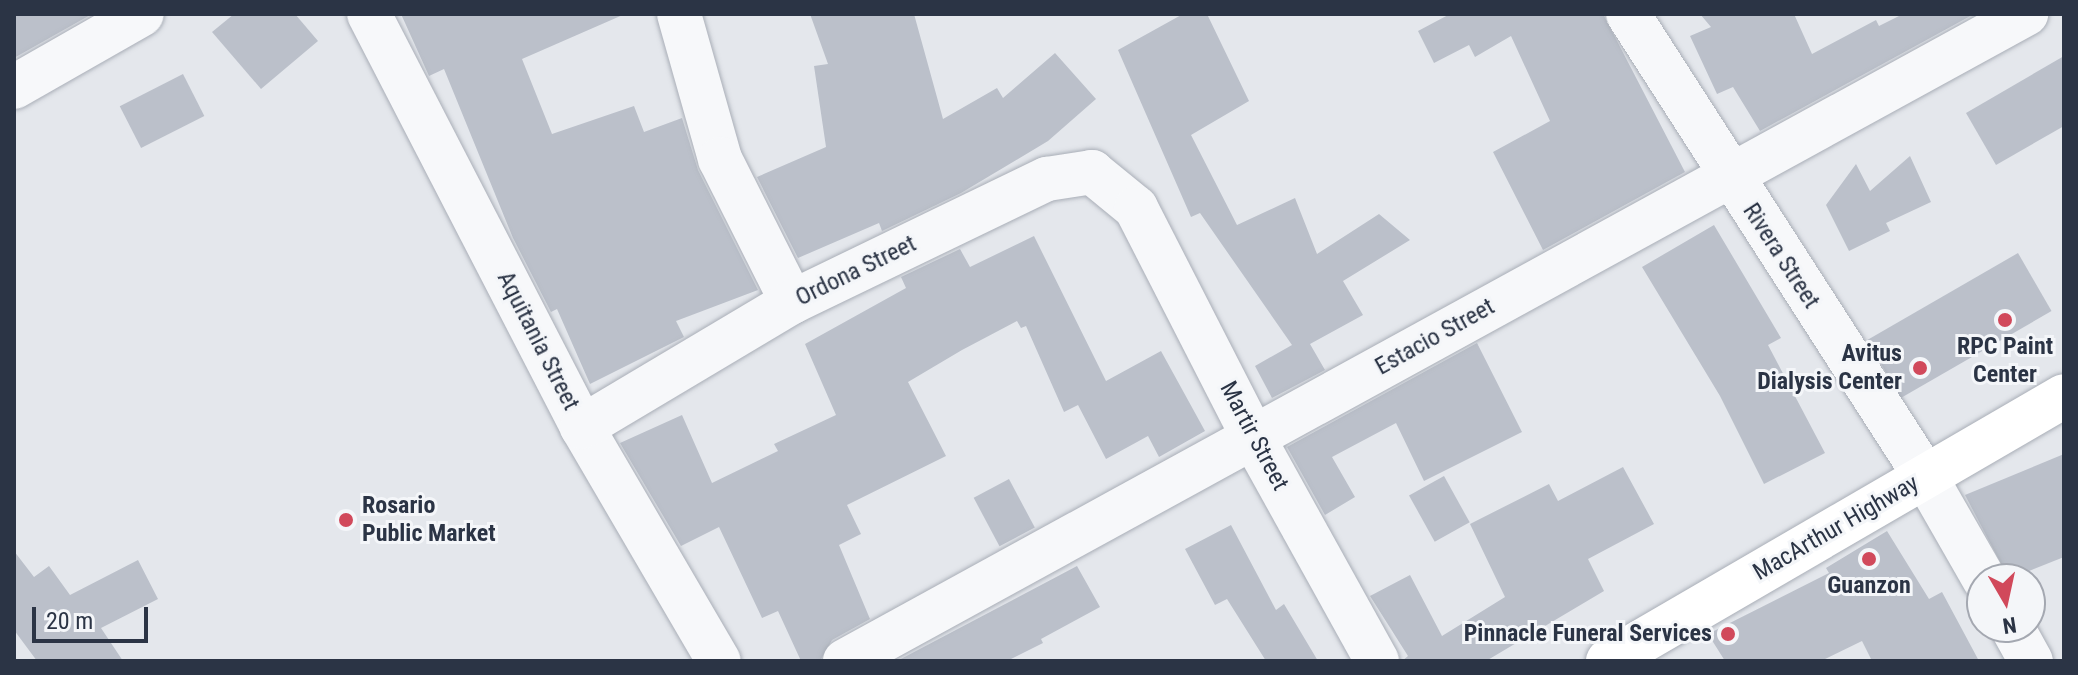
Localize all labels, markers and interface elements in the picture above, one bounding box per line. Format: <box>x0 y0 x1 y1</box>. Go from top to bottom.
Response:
street label: Rivera Street <box>1736 198 1826 314</box>
street label: Ordona Street <box>791 229 921 313</box>
street label: Aquitania Street <box>491 267 585 415</box>
street label: Estacio Street <box>1370 292 1500 382</box>
marker: RPC Paint Center <box>1996 311 2014 329</box>
place label: RPC Paint Center <box>1957 333 2053 389</box>
place label: Avitus Dialysis Center <box>1757 340 1902 396</box>
marker: Avitus Dialysis Center <box>1909 357 1931 379</box>
street label: Martir Street <box>1213 377 1295 495</box>
street label: MacArthur Highway <box>1748 469 1924 587</box>
place label: Rosario Public Market <box>362 492 496 548</box>
marker: Rosario Public Market <box>337 511 355 529</box>
marker: Guanzon <box>1860 550 1878 568</box>
north arrow <box>1966 563 2046 643</box>
place label: Guanzon <box>1827 572 1911 600</box>
scale bar <box>36 591 152 641</box>
text: 20 m <box>46 607 93 635</box>
text: N <box>2001 612 2018 639</box>
place label: Pinnacle Funeral Services <box>1464 620 1712 648</box>
marker: Pinnacle Funeral Services <box>1719 625 1737 643</box>

